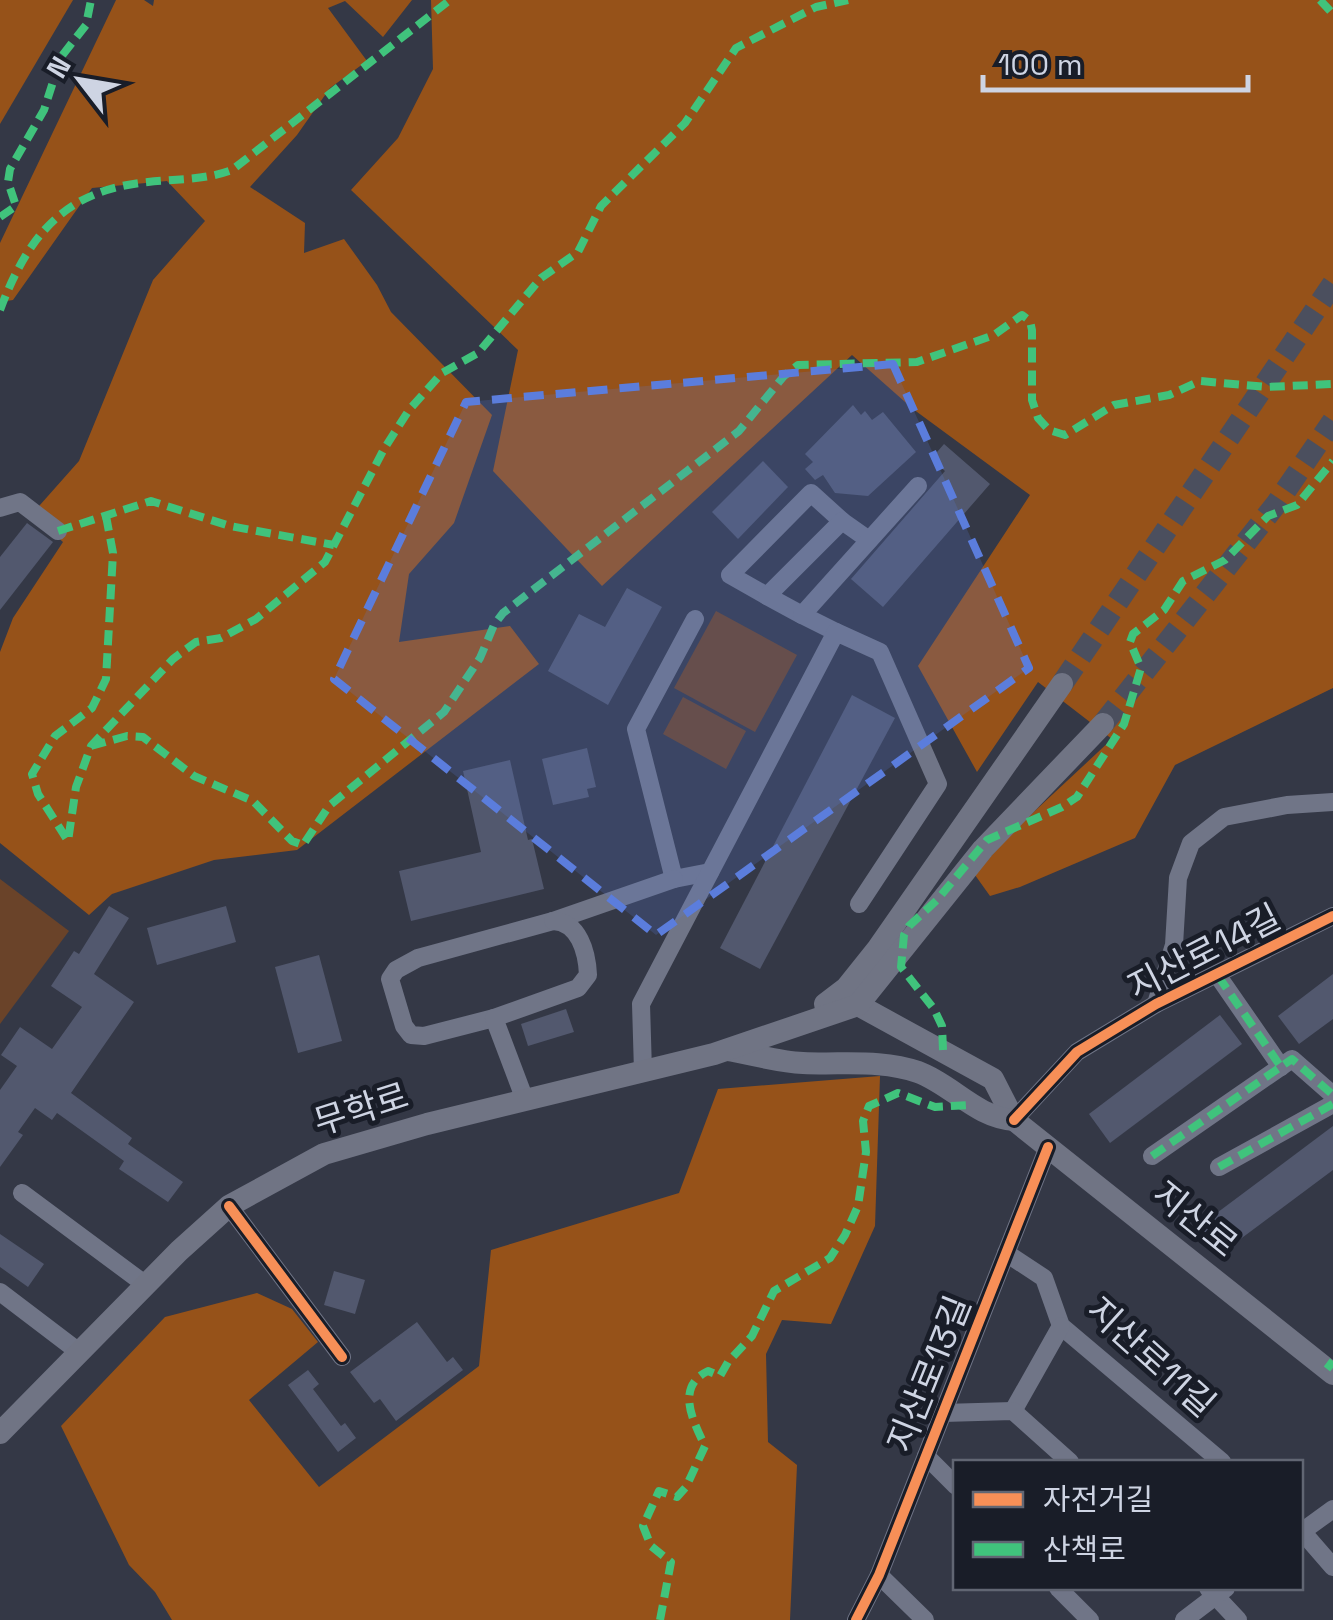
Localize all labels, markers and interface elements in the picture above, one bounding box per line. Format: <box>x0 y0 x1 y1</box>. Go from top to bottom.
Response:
north arrow <box>30 30 130 130</box>
scale bar <box>983 30 1248 92</box>
text: 100 m <box>998 45 1083 84</box>
text: N <box>38 50 79 84</box>
street label: 지산로14길 <box>1120 895 1288 1009</box>
street label: 무학로 <box>308 1073 414 1145</box>
street label: 지산로 <box>1144 1172 1246 1266</box>
street label: 지산로11길 <box>1078 1288 1224 1426</box>
street label: 지산로13길 <box>878 1289 980 1459</box>
legend <box>953 1460 1303 1590</box>
text: 자전거길 <box>1043 1480 1153 1519</box>
text: 산책로 <box>1043 1530 1126 1569</box>

